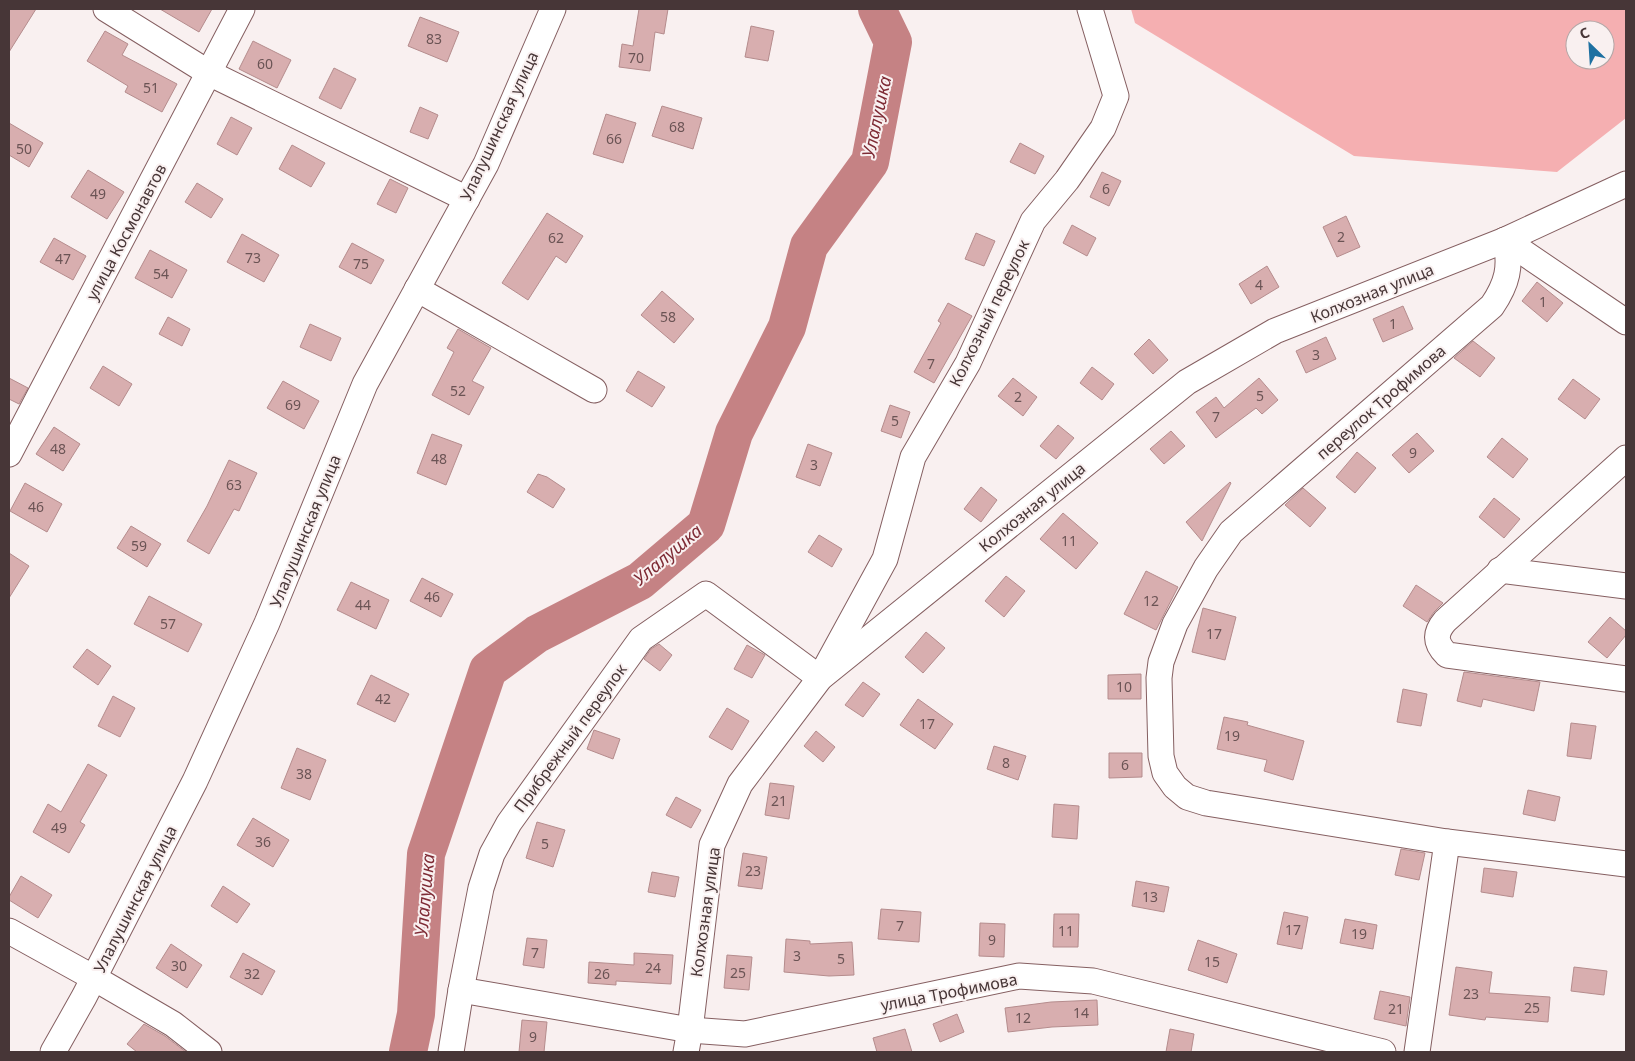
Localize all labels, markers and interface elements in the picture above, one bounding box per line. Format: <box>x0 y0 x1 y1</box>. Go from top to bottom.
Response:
north arrow <box>1565 20 1615 70</box>
text: С <box>1576 22 1592 43</box>
house number: 83 <box>426 29 442 48</box>
street label: Улалушинская улица <box>455 48 543 204</box>
house number: 70 <box>628 48 644 67</box>
house number: 60 <box>257 54 273 73</box>
water label: Улалушка <box>856 74 896 160</box>
house number: 51 <box>143 78 159 97</box>
house number: 68 <box>669 117 685 136</box>
house number: 66 <box>606 129 622 148</box>
house number: 50 <box>16 139 32 158</box>
street label: улица Космонавтов <box>81 160 171 304</box>
house number: 6 <box>1102 179 1110 198</box>
house number: 49 <box>90 184 106 203</box>
house number: 2 <box>1337 227 1345 246</box>
house number: 62 <box>548 228 564 247</box>
street label: Колхозный переулок <box>944 235 1034 390</box>
house number: 73 <box>245 248 261 267</box>
house number: 47 <box>55 249 71 268</box>
house number: 75 <box>353 254 369 273</box>
street label: Колхозная улица <box>1307 258 1437 328</box>
house number: 54 <box>153 264 169 283</box>
house number: 4 <box>1255 275 1263 294</box>
house number: 1 <box>1539 292 1547 311</box>
house number: 58 <box>660 307 676 326</box>
house number: 1 <box>1389 314 1397 333</box>
street label: переулок Трофимова <box>1312 340 1450 464</box>
house number: 3 <box>1312 345 1320 364</box>
house number: 7 <box>927 354 935 373</box>
house number: 52 <box>450 381 466 400</box>
house number: 5 <box>1256 386 1264 405</box>
house number: 2 <box>1014 387 1022 406</box>
house number: 69 <box>285 395 301 414</box>
house number: 7 <box>1212 407 1220 426</box>
house number: 5 <box>891 411 899 430</box>
house number: 48 <box>50 439 66 458</box>
house number: 9 <box>1409 443 1417 462</box>
house number: 48 <box>431 449 447 468</box>
street label: Улалушинская улица <box>264 451 346 611</box>
house number: 3 <box>810 455 818 474</box>
street label: Колхозная улица <box>974 457 1090 557</box>
house number: 63 <box>226 475 242 494</box>
house number: 46 <box>28 497 44 516</box>
water label: Улалушка <box>628 518 707 590</box>
house number: 11 <box>1061 531 1077 550</box>
house number: 59 <box>131 536 147 555</box>
house number: 46 <box>424 587 440 606</box>
house number: 12 <box>1143 591 1159 610</box>
house number: 44 <box>355 595 371 614</box>
house number: 57 <box>160 614 176 633</box>
house number: 17 <box>1206 624 1222 643</box>
street label: Прибрежный переулок <box>509 659 632 817</box>
house number: 10 <box>1116 677 1132 696</box>
house number: 42 <box>375 689 391 708</box>
house number: 17 <box>919 714 935 733</box>
house number: 19 <box>1224 726 1240 745</box>
house number: 8 <box>1002 753 1010 772</box>
house number: 6 <box>1121 755 1129 774</box>
house number: 38 <box>296 764 312 783</box>
house number: 21 <box>771 791 787 810</box>
house number: 49 <box>51 818 67 837</box>
street label: Улалушинская улица <box>88 822 182 976</box>
house number: 36 <box>255 832 271 851</box>
house number: 5 <box>541 834 549 853</box>
street label: Колхозная улица <box>685 845 725 979</box>
water label: Улалушка <box>408 853 440 937</box>
house number: 23 <box>745 861 761 880</box>
house number: 13 <box>1142 887 1158 906</box>
house number: 7 <box>896 916 904 935</box>
house number: 17 <box>1285 920 1301 939</box>
house number: 11 <box>1058 921 1074 940</box>
house number: 19 <box>1351 924 1367 943</box>
house number: 9 <box>988 930 996 949</box>
house number: 7 <box>531 943 539 962</box>
house number: 3 <box>793 946 801 965</box>
house number: 5 <box>837 949 845 968</box>
house number: 15 <box>1204 952 1220 971</box>
house number: 30 <box>171 956 187 975</box>
house number: 24 <box>645 958 661 977</box>
house number: 25 <box>730 963 746 982</box>
house number: 32 <box>244 964 260 983</box>
house number: 26 <box>594 964 610 983</box>
street label: улица Трофимова <box>879 968 1019 1016</box>
house number: 23 <box>1463 984 1479 1003</box>
house number: 25 <box>1524 998 1540 1017</box>
house number: 21 <box>1388 999 1404 1018</box>
house number: 14 <box>1073 1003 1089 1022</box>
house number: 12 <box>1015 1008 1031 1027</box>
house number: 9 <box>529 1027 537 1046</box>

